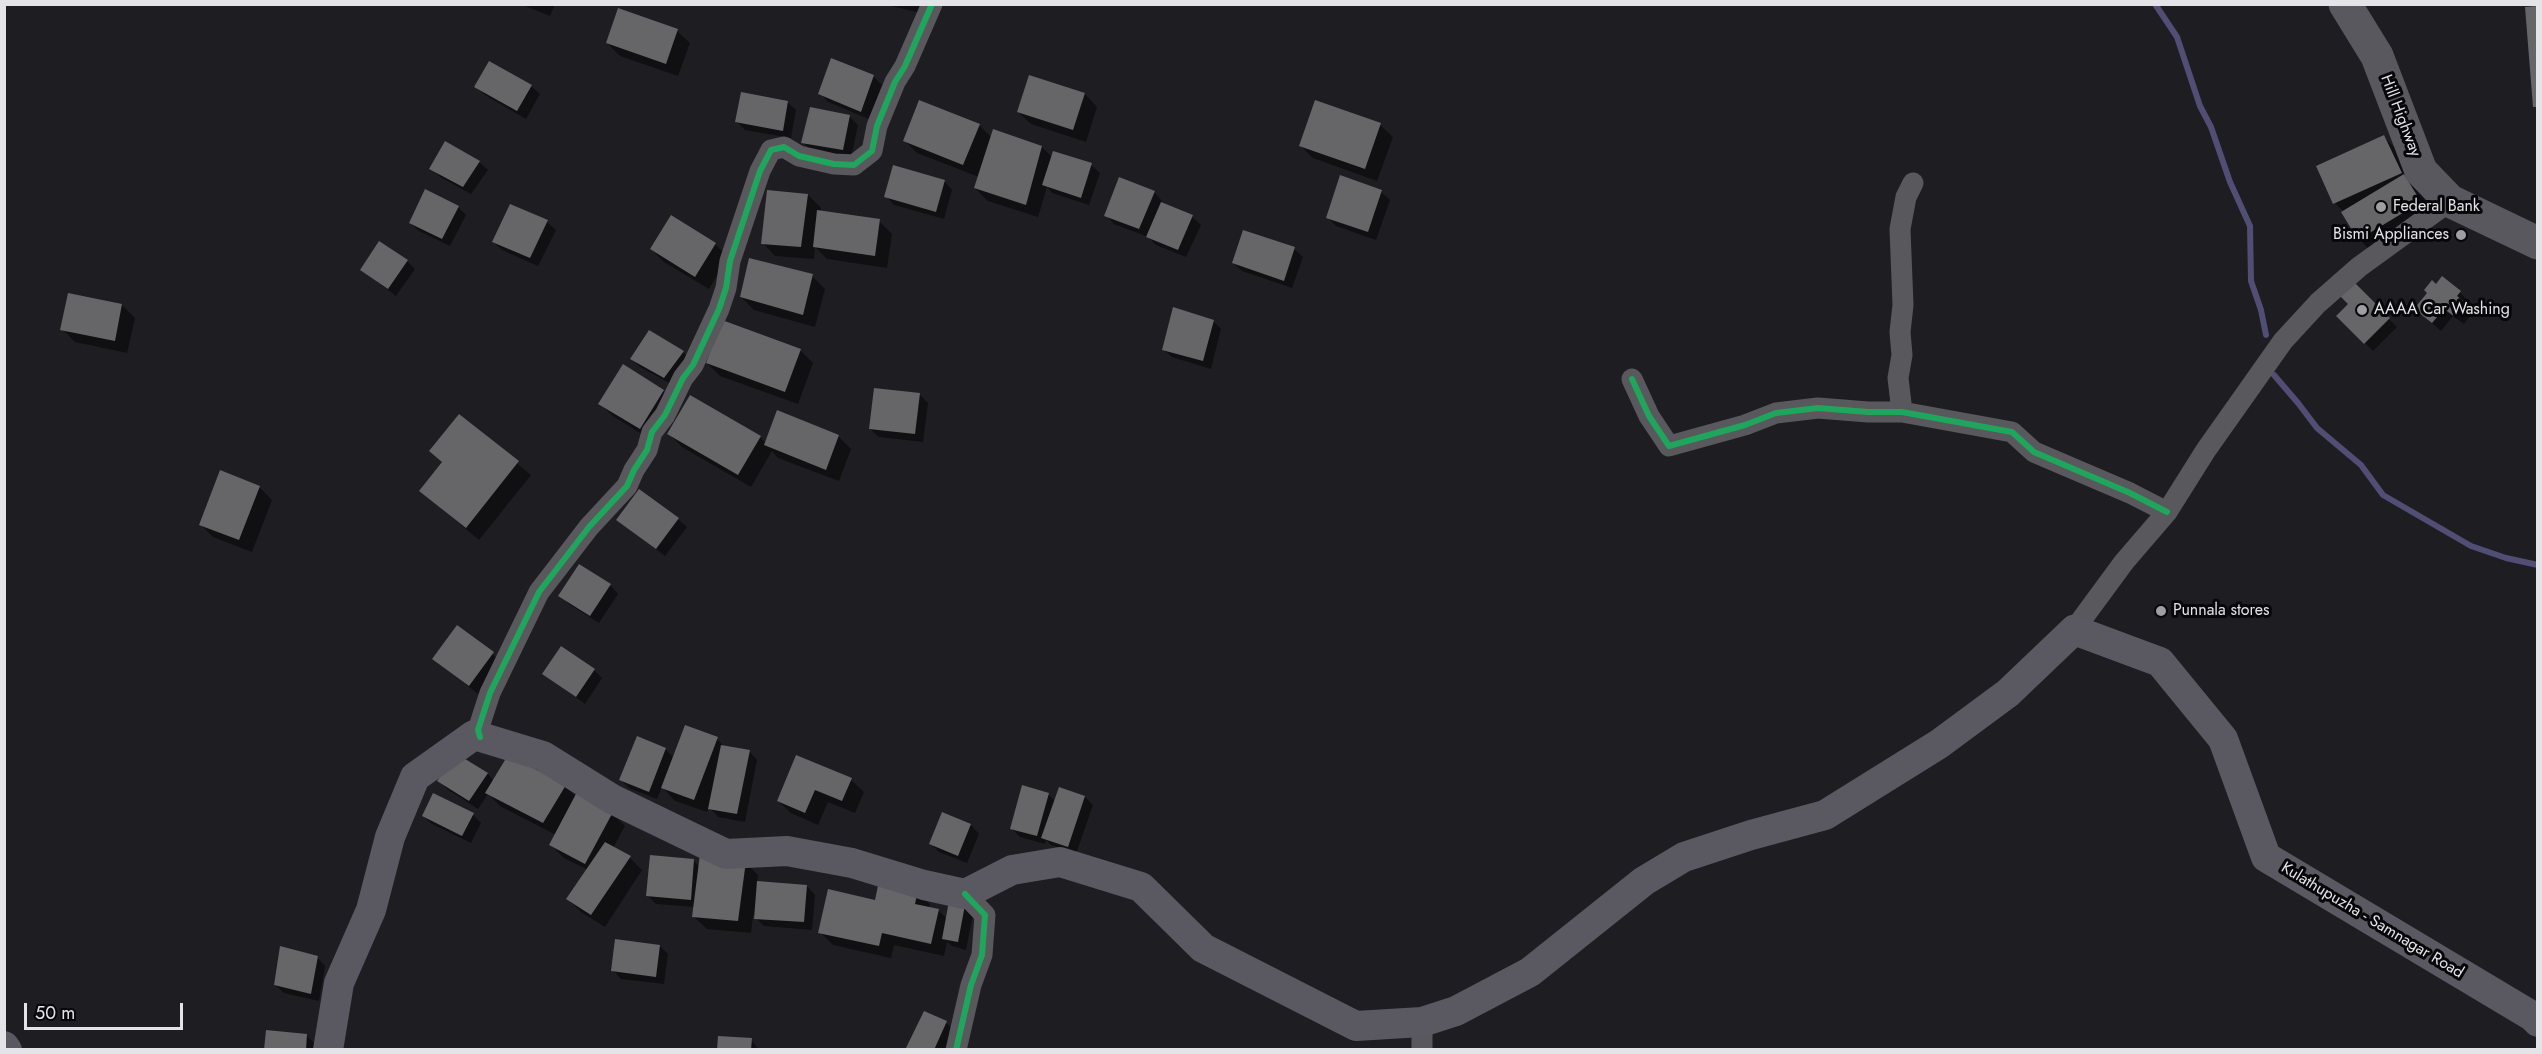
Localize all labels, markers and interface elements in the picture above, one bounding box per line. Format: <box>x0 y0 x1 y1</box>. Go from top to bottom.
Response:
street label: Hill Highway <box>2376 72 2424 160</box>
place label: Federal Bank <box>2393 197 2480 217</box>
marker: Federal Bank <box>2374 200 2388 214</box>
place label: Bismi Appliances <box>2333 225 2449 245</box>
marker: Bismi Appliances <box>2454 228 2468 242</box>
place label: AAAA Car Washing <box>2374 300 2510 320</box>
marker: AAAA Car Washing <box>2355 303 2369 317</box>
place label: Punnala stores <box>2173 601 2269 621</box>
marker: Punnala stores <box>2154 604 2168 618</box>
street label: Kulathupuzha - Samnagar Road <box>2277 859 2467 983</box>
scale bar <box>27 991 186 1029</box>
text: 50 m <box>35 1000 75 1026</box>

